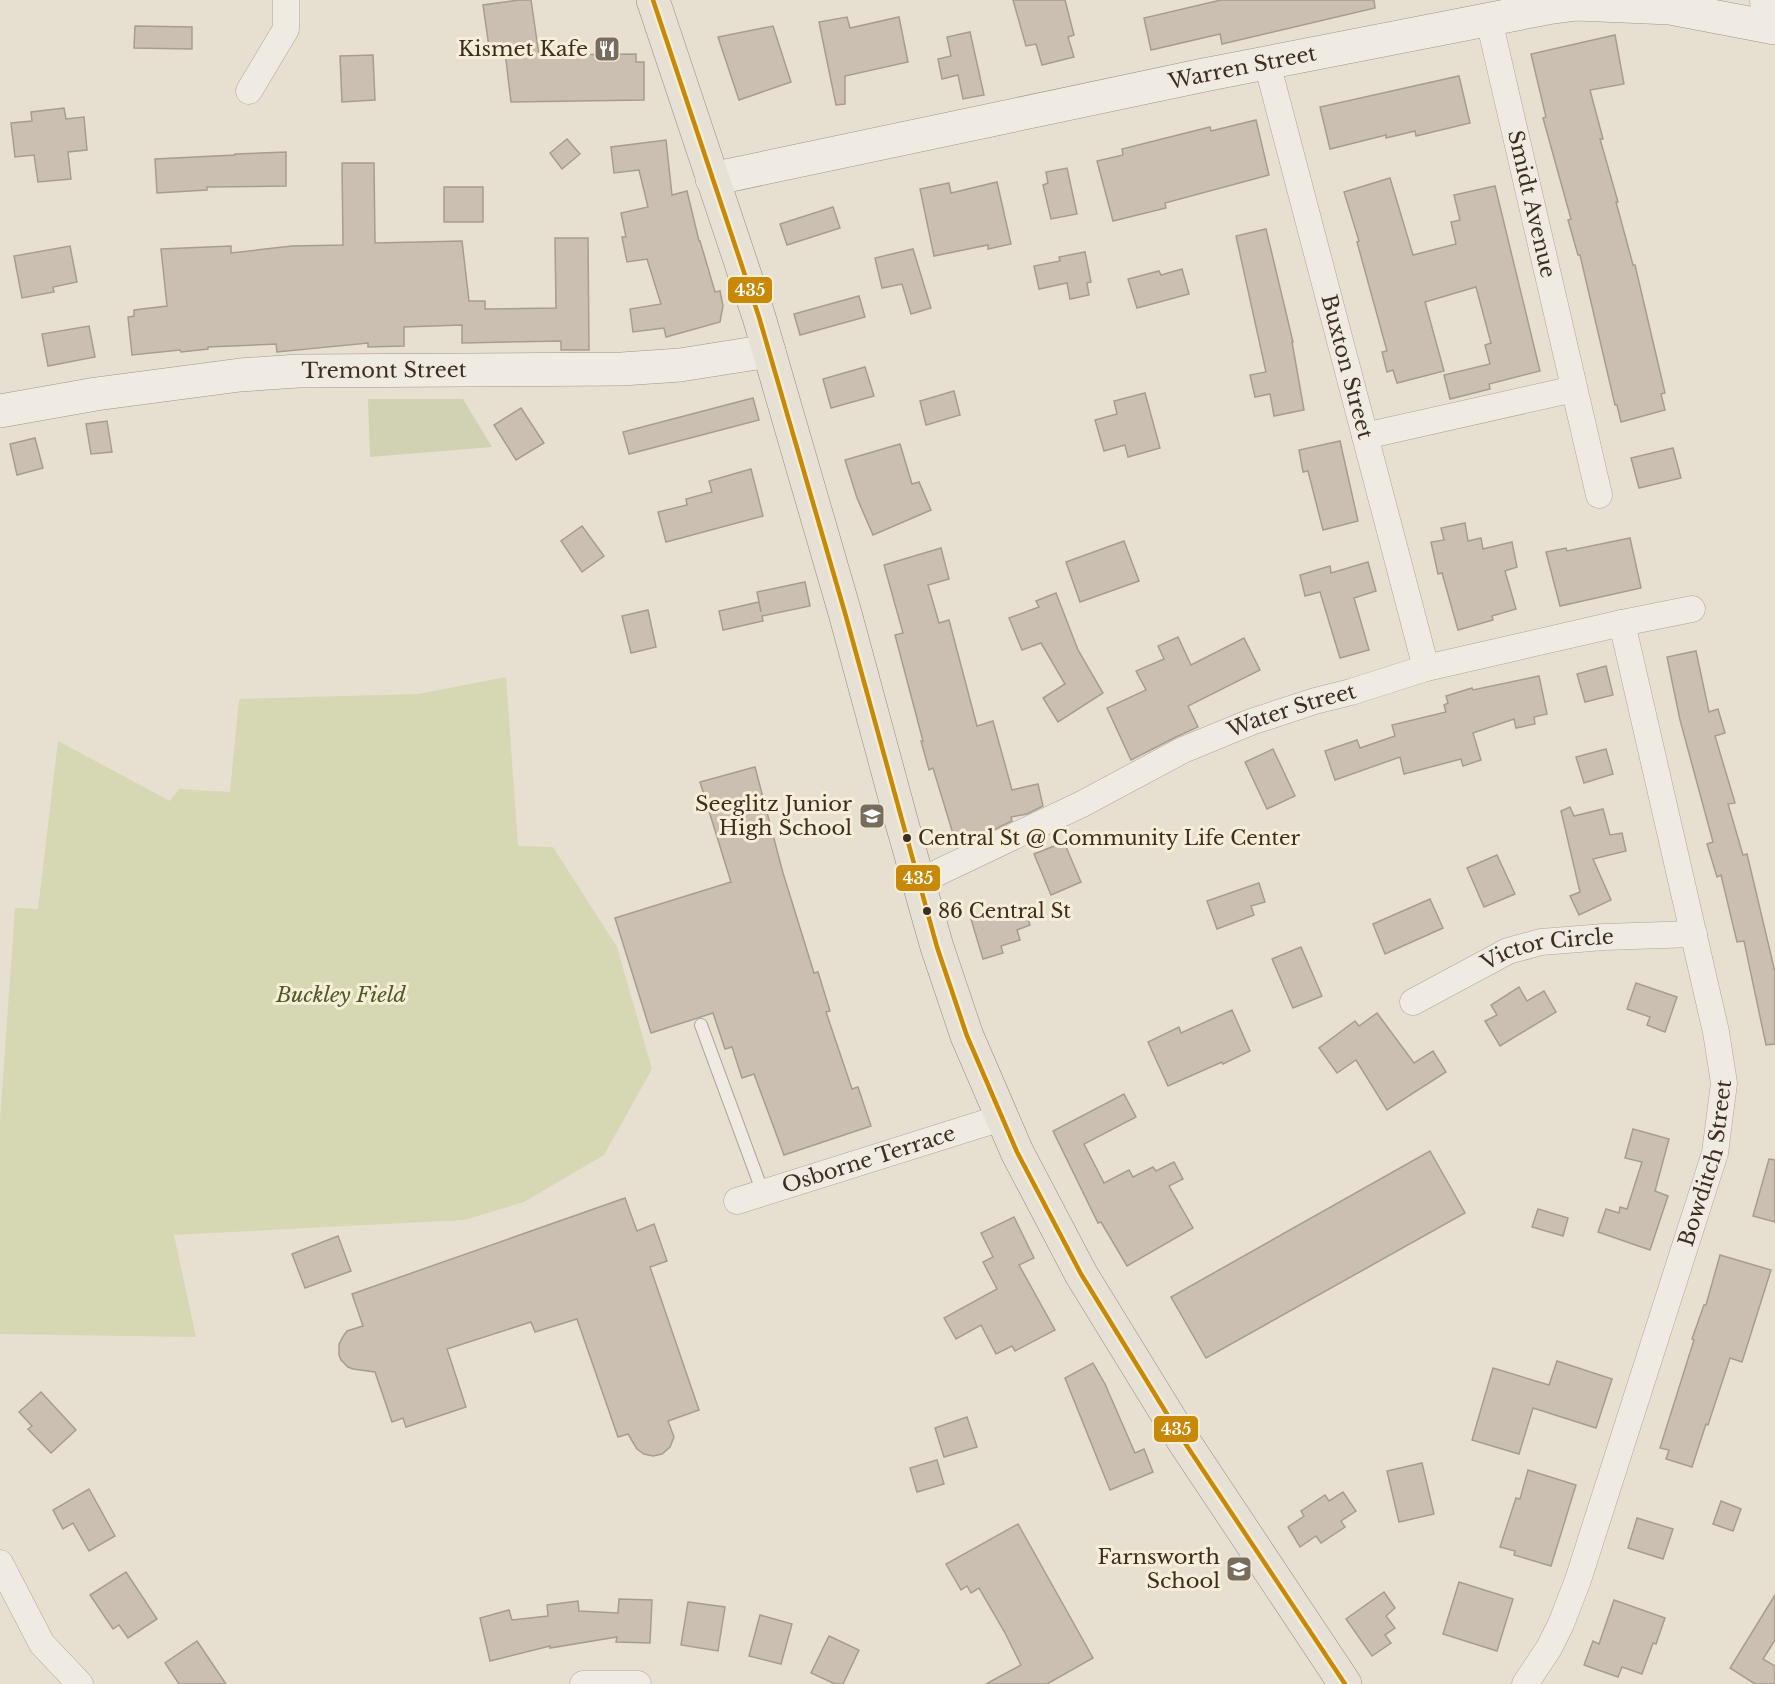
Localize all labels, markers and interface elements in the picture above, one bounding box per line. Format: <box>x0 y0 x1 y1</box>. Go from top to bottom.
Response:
restaurant icon: Kismet Kafe <box>592 34 622 64</box>
place label: Kismet Kafe <box>458 36 588 62</box>
street label: Warren Street <box>1165 40 1319 95</box>
street label: Smidt Avenue <box>1502 128 1561 280</box>
line badge: 435 <box>727 276 773 304</box>
text: 435 <box>735 280 765 300</box>
street label: Buxton Street <box>1315 292 1378 442</box>
street label: Tremont Street <box>301 357 467 384</box>
street label: Water Street <box>1223 678 1359 744</box>
place label: Seeglitz Junior High School <box>695 791 852 841</box>
school or university icon: Seeglitz Junior High School <box>857 801 887 831</box>
place label: Central St @ Community Life Center <box>918 826 1301 850</box>
marker: Central St @ Community Life Center <box>901 832 913 844</box>
line badge: 435 <box>895 864 941 892</box>
text: 435 <box>903 868 933 888</box>
place label: 86 Central St <box>938 899 1071 923</box>
marker: 86 Central St <box>921 905 933 917</box>
street label: Victor Circle <box>1476 924 1614 977</box>
park label: Buckley Field <box>275 982 406 1008</box>
street label: Bowditch Street <box>1673 1078 1737 1250</box>
street label: Osborne Terrace <box>779 1120 959 1199</box>
line badge: 435 <box>1153 1415 1199 1443</box>
text: 435 <box>1161 1419 1191 1439</box>
place label: Farnsworth School <box>1097 1544 1220 1594</box>
school or university icon: Farnsworth School <box>1224 1554 1254 1584</box>

